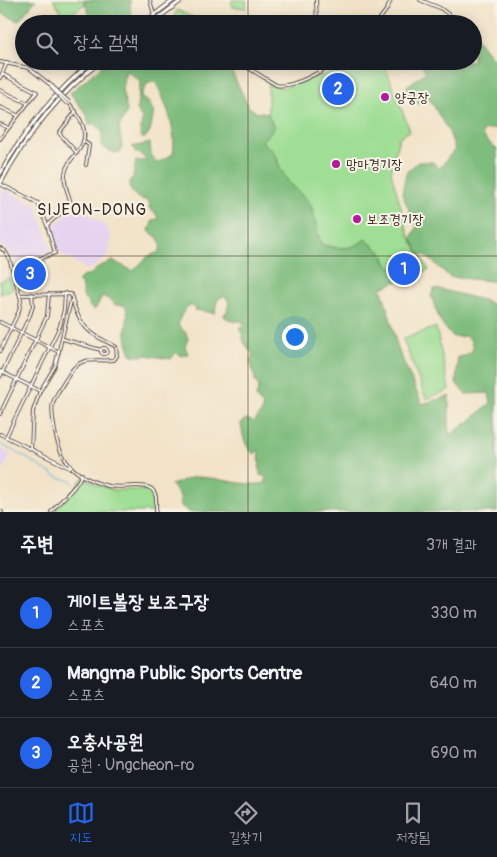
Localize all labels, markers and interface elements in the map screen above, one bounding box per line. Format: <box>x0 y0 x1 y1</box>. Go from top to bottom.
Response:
search box <box>15 15 482 70</box>
icon: search <box>33 29 61 57</box>
text: 장소 검색 <box>73 30 138 54</box>
pin: 2 <box>322 70 354 108</box>
place label: 양궁장 <box>395 89 430 106</box>
marker: 양궁장 <box>379 91 391 103</box>
place label: 망마경기장 <box>346 156 403 173</box>
marker: 망마경기장 <box>330 158 342 170</box>
district label: SIJEON-DONG <box>37 200 147 220</box>
place label: 보조경기장 <box>367 211 424 228</box>
marker: 보조경기장 <box>351 213 363 225</box>
pin: 1 <box>388 250 420 288</box>
pin: 3 <box>14 255 46 293</box>
your location <box>282 324 308 350</box>
text: 주변 <box>20 531 54 558</box>
text: 3개 결과 <box>426 535 477 555</box>
text: 게이트볼장 보조구장 <box>67 590 209 614</box>
text: 1 <box>33 603 39 623</box>
text: 330 m <box>431 603 477 623</box>
text: 스포츠 <box>67 615 106 635</box>
text: Mangma Public Sports Centre <box>67 661 302 685</box>
text: 2 <box>32 673 40 693</box>
text: 640 m <box>430 673 477 693</box>
text: 스포츠 <box>67 685 106 705</box>
text: 오충사공원 <box>67 730 143 754</box>
text: 3 <box>32 743 40 763</box>
text: 690 m <box>431 743 477 763</box>
text: 공원 · Ungcheon-ro <box>67 755 194 775</box>
tab: 지도 <box>67 799 95 847</box>
tab: 길찾기 <box>229 799 262 847</box>
tab: 저장됨 <box>396 799 430 847</box>

